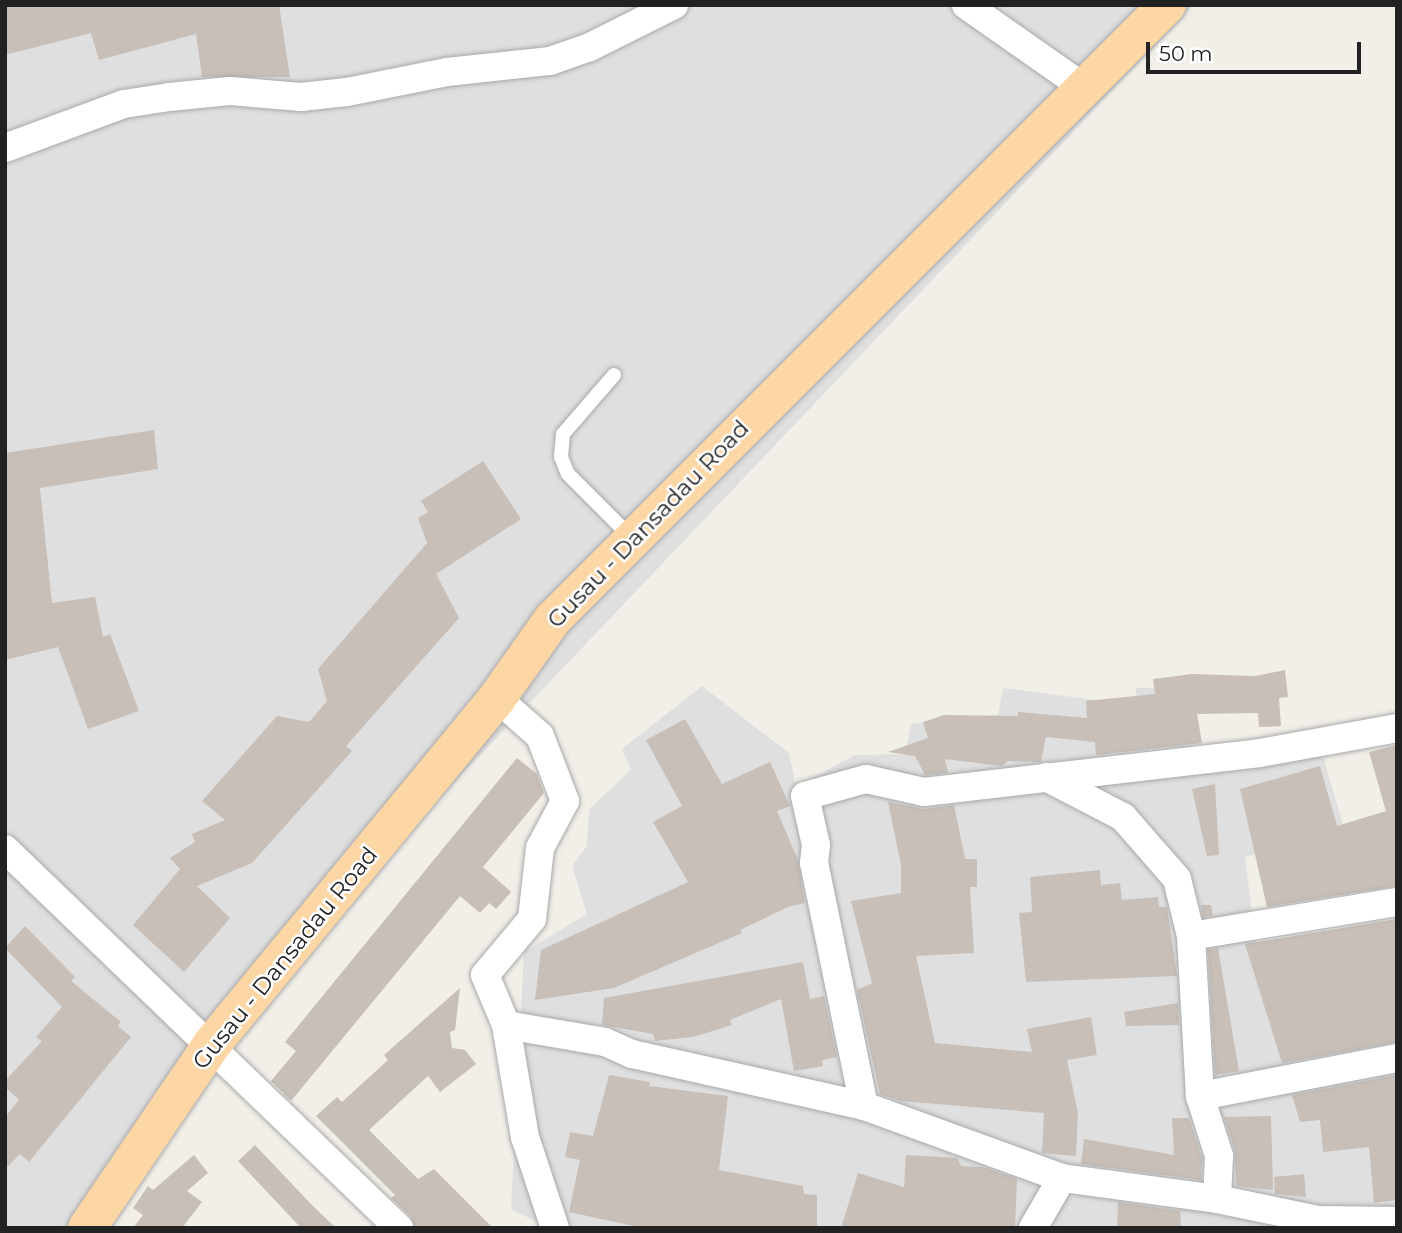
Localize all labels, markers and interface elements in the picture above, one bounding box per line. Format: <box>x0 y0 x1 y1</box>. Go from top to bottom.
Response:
scale bar <box>1150 28 1365 72</box>
text: 50 m <box>1159 41 1213 66</box>
street label: Gusau - Dansadau Road <box>542 414 754 634</box>
street label: Gusau - Dansadau Road <box>187 841 383 1075</box>

